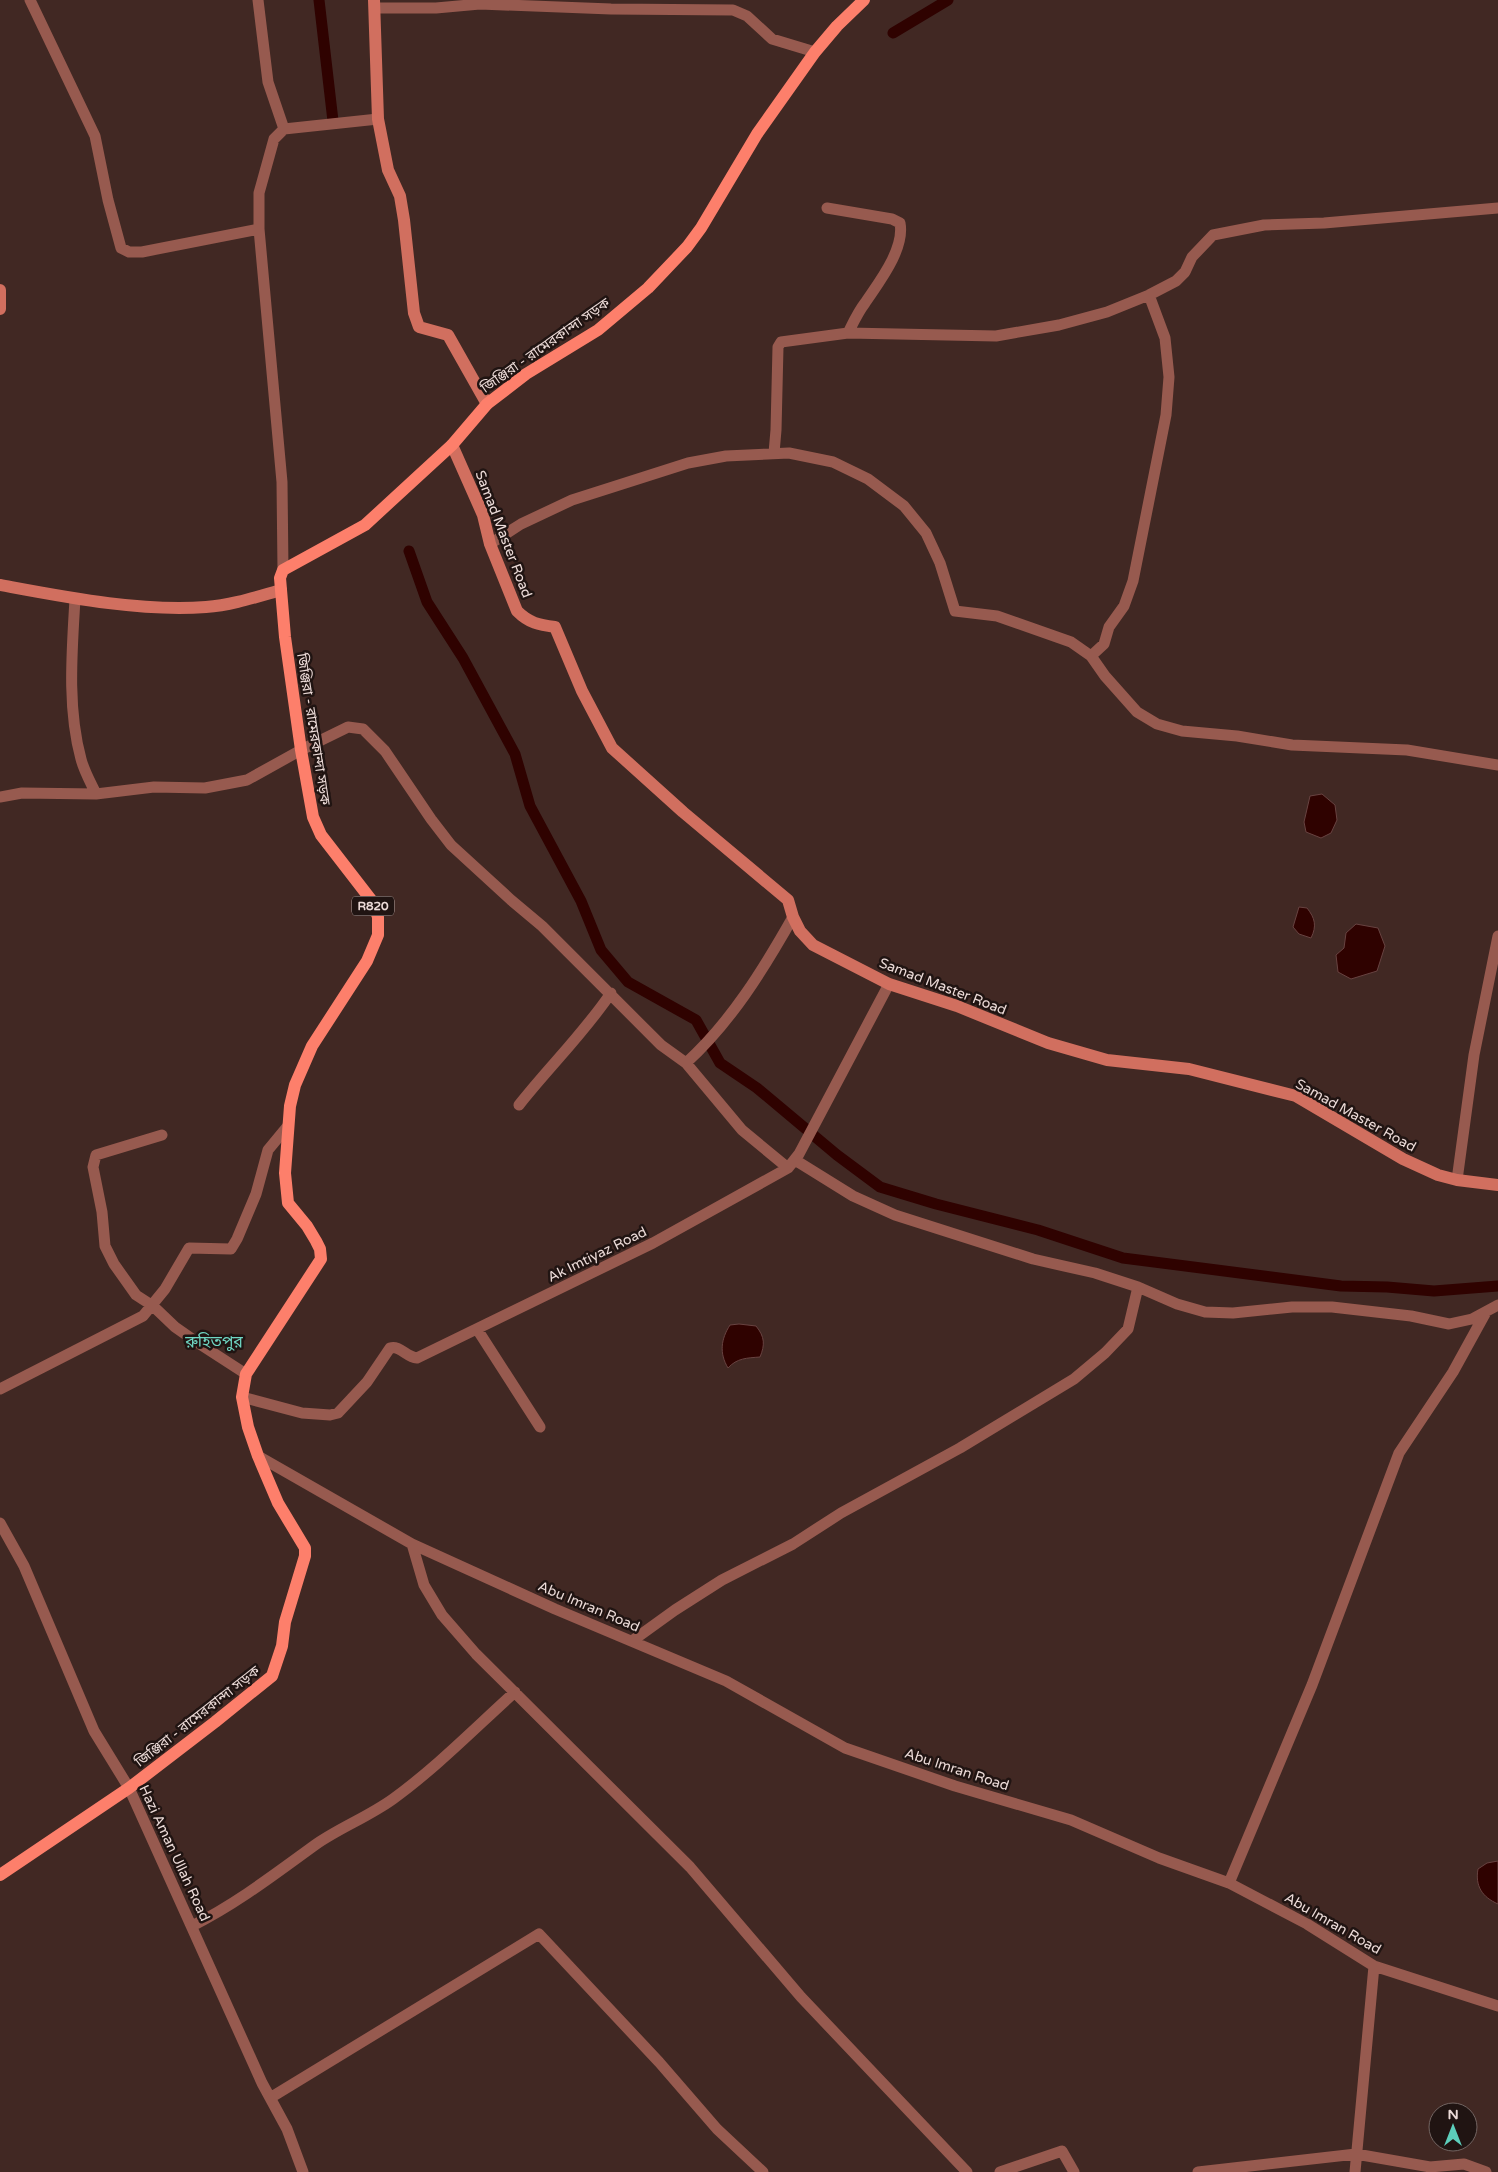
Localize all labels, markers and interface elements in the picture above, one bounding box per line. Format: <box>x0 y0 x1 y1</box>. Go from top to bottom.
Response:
street label: জিঞ্জিরা - রামেরকান্দা সড়ক <box>477 294 614 397</box>
street label: Samad Master Road <box>471 468 536 600</box>
street label: জিঞ্জিরা - রামেরকান্দা সড়ক <box>293 651 334 807</box>
road number: R820 <box>352 896 394 916</box>
street label: Samad Master Road <box>877 954 1009 1019</box>
street label: Samad Master Road <box>1293 1075 1419 1156</box>
street label: Ak Imtiyaz Road <box>545 1223 650 1286</box>
district label: রুহিতপুর <box>184 1332 243 1352</box>
street label: Abu Imran Road <box>535 1577 642 1636</box>
street label: জিঞ্জিরা - রামেরকান্দা সড়ক <box>131 1662 264 1771</box>
street label: Abu Imran Road <box>903 1745 1011 1794</box>
street label: Hazi Aman Ullah Road <box>135 1782 214 1924</box>
street label: Abu Imran Road <box>1281 1889 1384 1958</box>
north arrow <box>1428 2102 1478 2152</box>
text: N <box>1447 2106 1459 2123</box>

